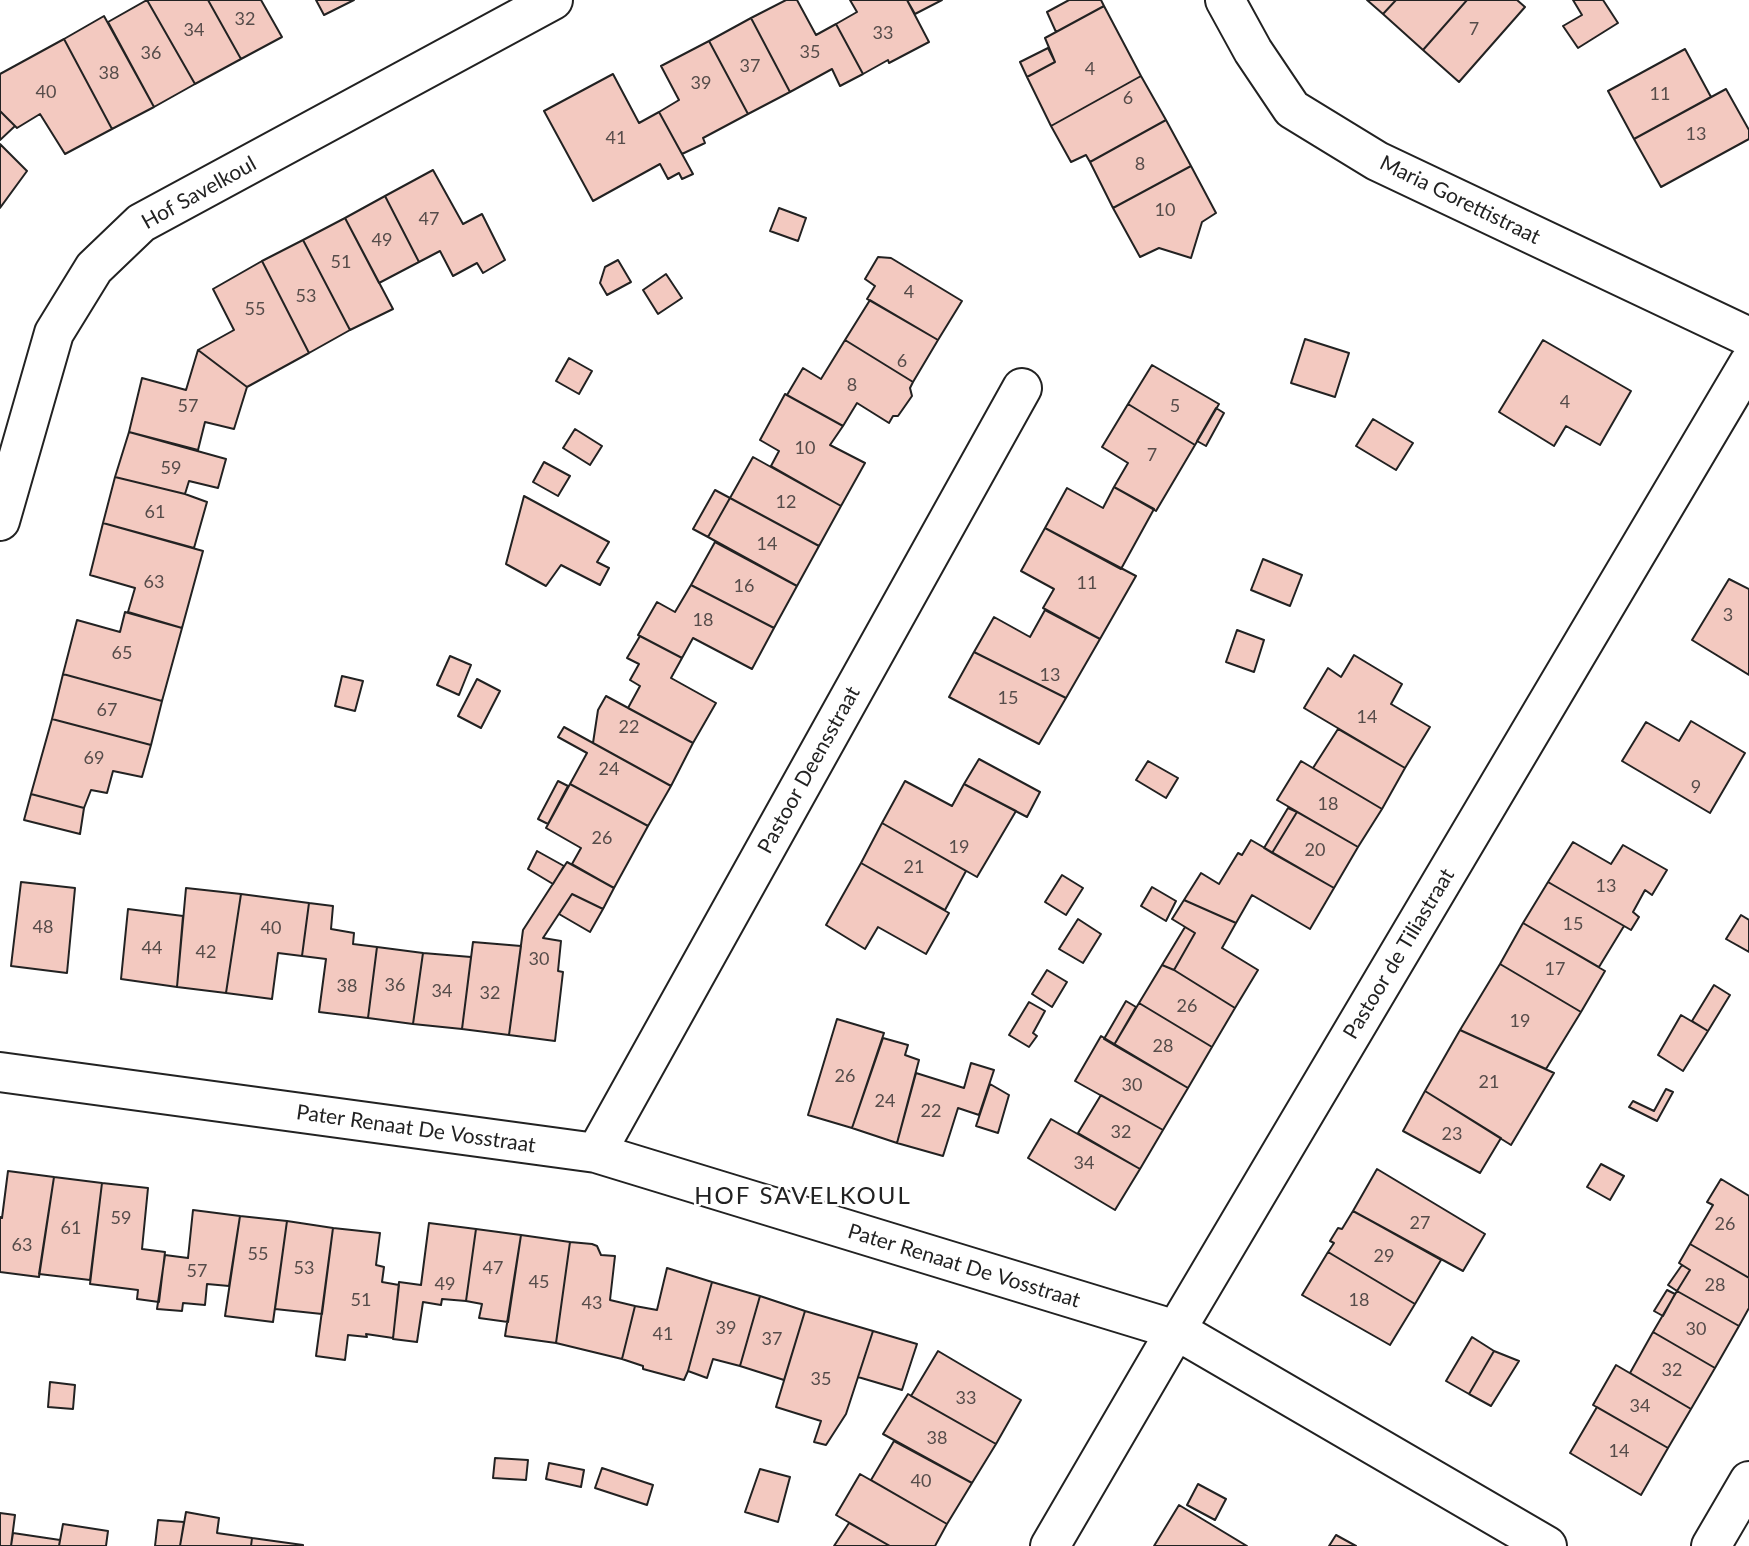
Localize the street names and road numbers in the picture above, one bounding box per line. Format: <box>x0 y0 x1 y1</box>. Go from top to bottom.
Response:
street label: Maria Gorettistraat <box>1376 150 1544 250</box>
street label: Hof Savelkoul <box>137 151 261 235</box>
street label: Pastoor Deensstraat <box>753 682 865 858</box>
street label: Pastoor de Tiliastraat <box>1338 864 1460 1044</box>
street label: Pater Renaat De Vosstraat <box>295 1100 537 1158</box>
street label: Pater Renaat De Vosstraat <box>845 1219 1083 1313</box>

